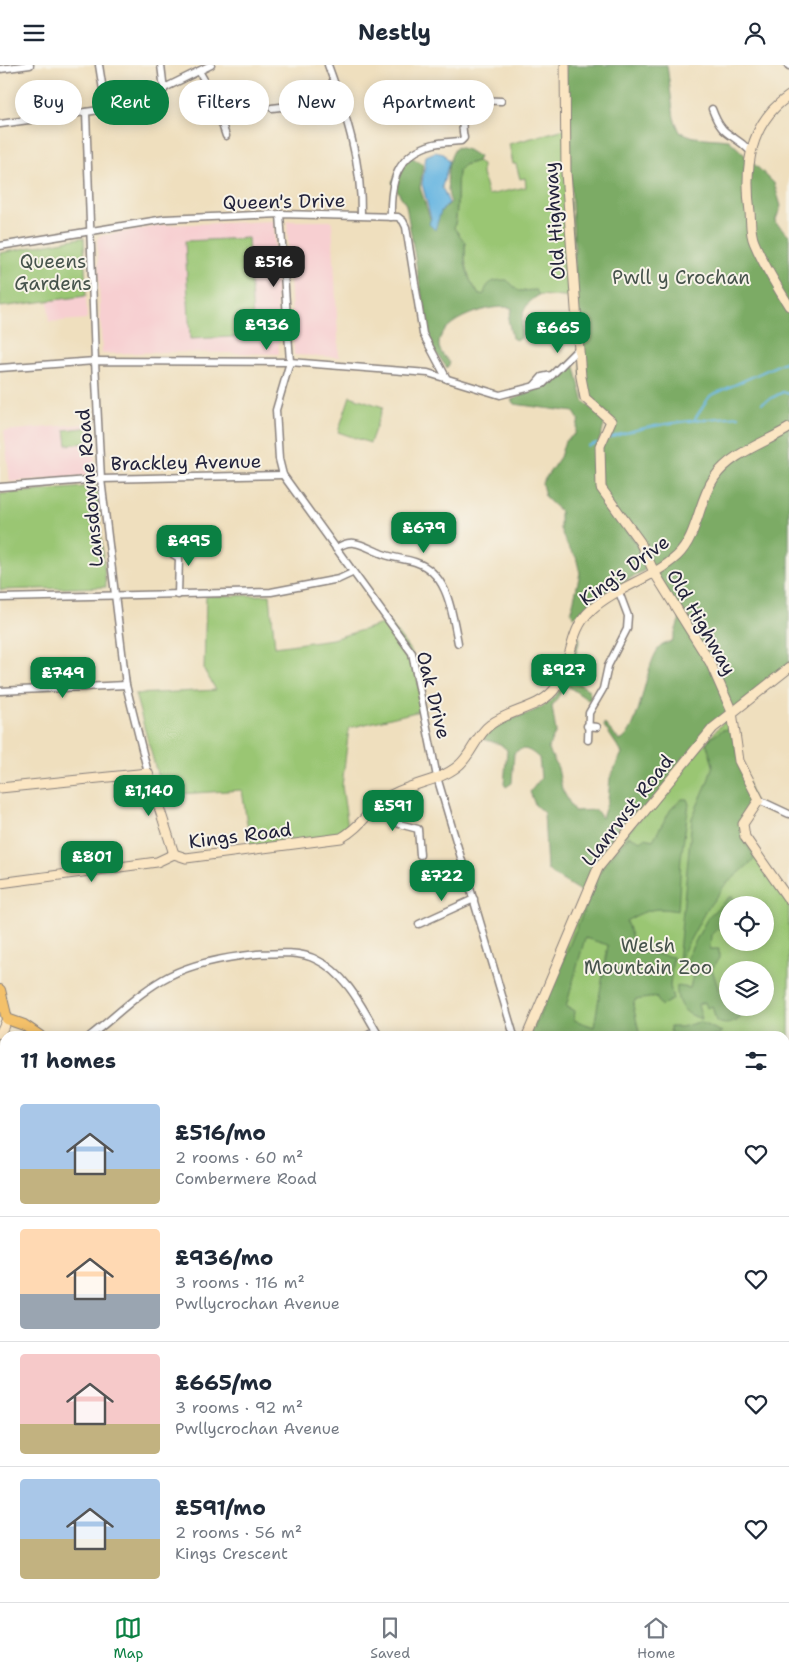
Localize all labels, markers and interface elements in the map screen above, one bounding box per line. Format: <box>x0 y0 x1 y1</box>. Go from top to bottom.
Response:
text: Nestly <box>358 18 431 47</box>
icon: menu <box>20 19 48 47</box>
icon: person <box>741 19 769 47</box>
chip: Buy <box>15 80 82 125</box>
chip: Rent <box>92 80 169 125</box>
chip: Filters <box>179 80 269 125</box>
chip: New <box>279 80 354 125</box>
chip: Apartment <box>364 80 494 125</box>
street label: Old Highway <box>538 161 571 281</box>
street label: Queen's Drive <box>223 188 345 215</box>
pin: £516 <box>244 245 304 288</box>
park label: Queens Gardens <box>14 249 92 296</box>
text: £516 <box>255 251 293 272</box>
park label: Pwll y Crochan <box>612 265 750 290</box>
pin: £936 <box>237 309 297 351</box>
pin: £665 <box>528 311 588 354</box>
text: £936 <box>245 314 289 335</box>
text: £665 <box>536 317 580 338</box>
street label: Lansdowne Road <box>70 408 109 568</box>
street label: Brackley Avenue <box>110 449 262 476</box>
pin: £679 <box>394 511 454 554</box>
text: £679 <box>402 517 446 538</box>
pin: £495 <box>159 525 219 567</box>
street label: King's Drive <box>574 529 674 611</box>
text: £495 <box>168 530 210 551</box>
street label: Old Highway <box>661 565 742 680</box>
street label: Oak Drive <box>411 649 456 742</box>
pin: £927 <box>534 653 594 696</box>
pin: £749 <box>33 657 93 699</box>
text: £927 <box>542 659 586 680</box>
text: £749 <box>41 662 85 683</box>
street label: Llanrwst Road <box>576 749 679 871</box>
pin: £1,140 <box>108 775 190 817</box>
text: £1,140 <box>125 780 173 801</box>
pin: £591 <box>363 789 423 832</box>
text: £591 <box>374 795 412 816</box>
street label: Kings Road <box>187 817 293 854</box>
pin: £801 <box>62 841 122 883</box>
text: £801 <box>72 846 112 867</box>
pin: £722 <box>412 859 472 902</box>
text: £722 <box>421 865 463 886</box>
map controls <box>719 896 774 1016</box>
button: locate <box>719 896 774 951</box>
park label: Welsh Mountain Zoo <box>584 933 712 980</box>
button: layers <box>719 961 774 1016</box>
text: 11 homes <box>20 1047 116 1075</box>
icon: filters <box>742 1047 770 1075</box>
text: £516/mo <box>175 1119 266 1147</box>
icon: home <box>60 1124 120 1184</box>
icon: heart <box>742 1140 770 1168</box>
text: 2 rooms · 60 m² <box>175 1147 303 1168</box>
text: Combermere Road <box>175 1168 317 1189</box>
text: £936/mo <box>175 1244 273 1272</box>
icon: home <box>60 1249 120 1309</box>
icon: heart <box>742 1265 770 1293</box>
text: 3 rooms · 116 m² <box>175 1272 305 1293</box>
text: Pwllycrochan Avenue <box>175 1293 340 1314</box>
text: £665/mo <box>175 1369 272 1397</box>
icon: home <box>60 1374 120 1434</box>
icon: heart <box>742 1390 770 1418</box>
text: 3 rooms · 92 m² <box>175 1397 303 1418</box>
text: Pwllycrochan Avenue <box>175 1418 340 1439</box>
text: £591/mo <box>175 1494 266 1522</box>
icon: home <box>60 1499 120 1559</box>
icon: heart <box>742 1515 770 1543</box>
text: 2 rooms · 56 m² <box>175 1522 302 1543</box>
text: Kings Crescent <box>175 1543 288 1564</box>
tab: Map <box>113 1614 143 1662</box>
tab: Saved <box>370 1614 410 1662</box>
tab: Home <box>637 1614 676 1662</box>

